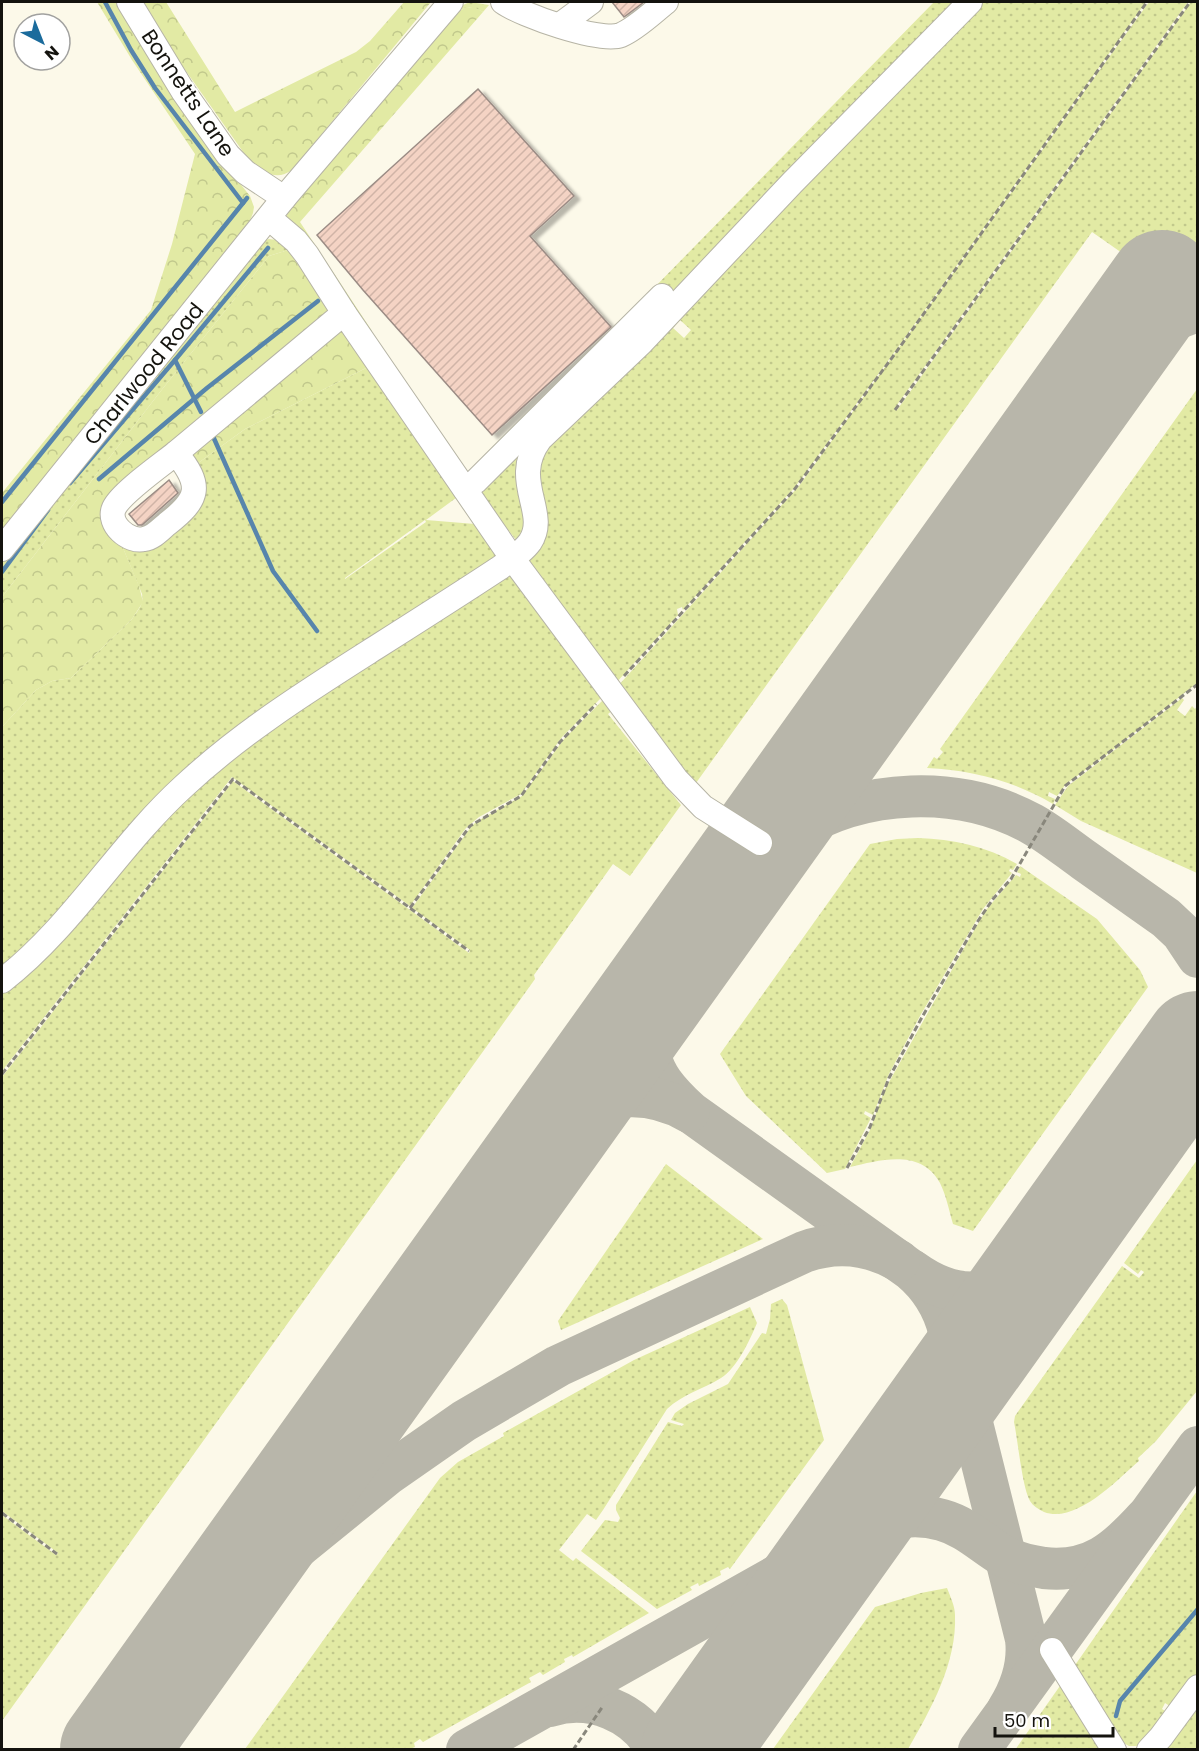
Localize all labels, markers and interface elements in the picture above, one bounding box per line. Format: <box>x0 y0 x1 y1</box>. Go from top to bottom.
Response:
north arrow <box>12 12 72 72</box>
street label: Bonnetts Lane <box>135 23 242 162</box>
text: N <box>40 40 64 65</box>
street label: Charlwood Road <box>77 296 210 451</box>
scale bar <box>995 1700 1114 1738</box>
text: 50 m <box>1004 1708 1050 1733</box>

